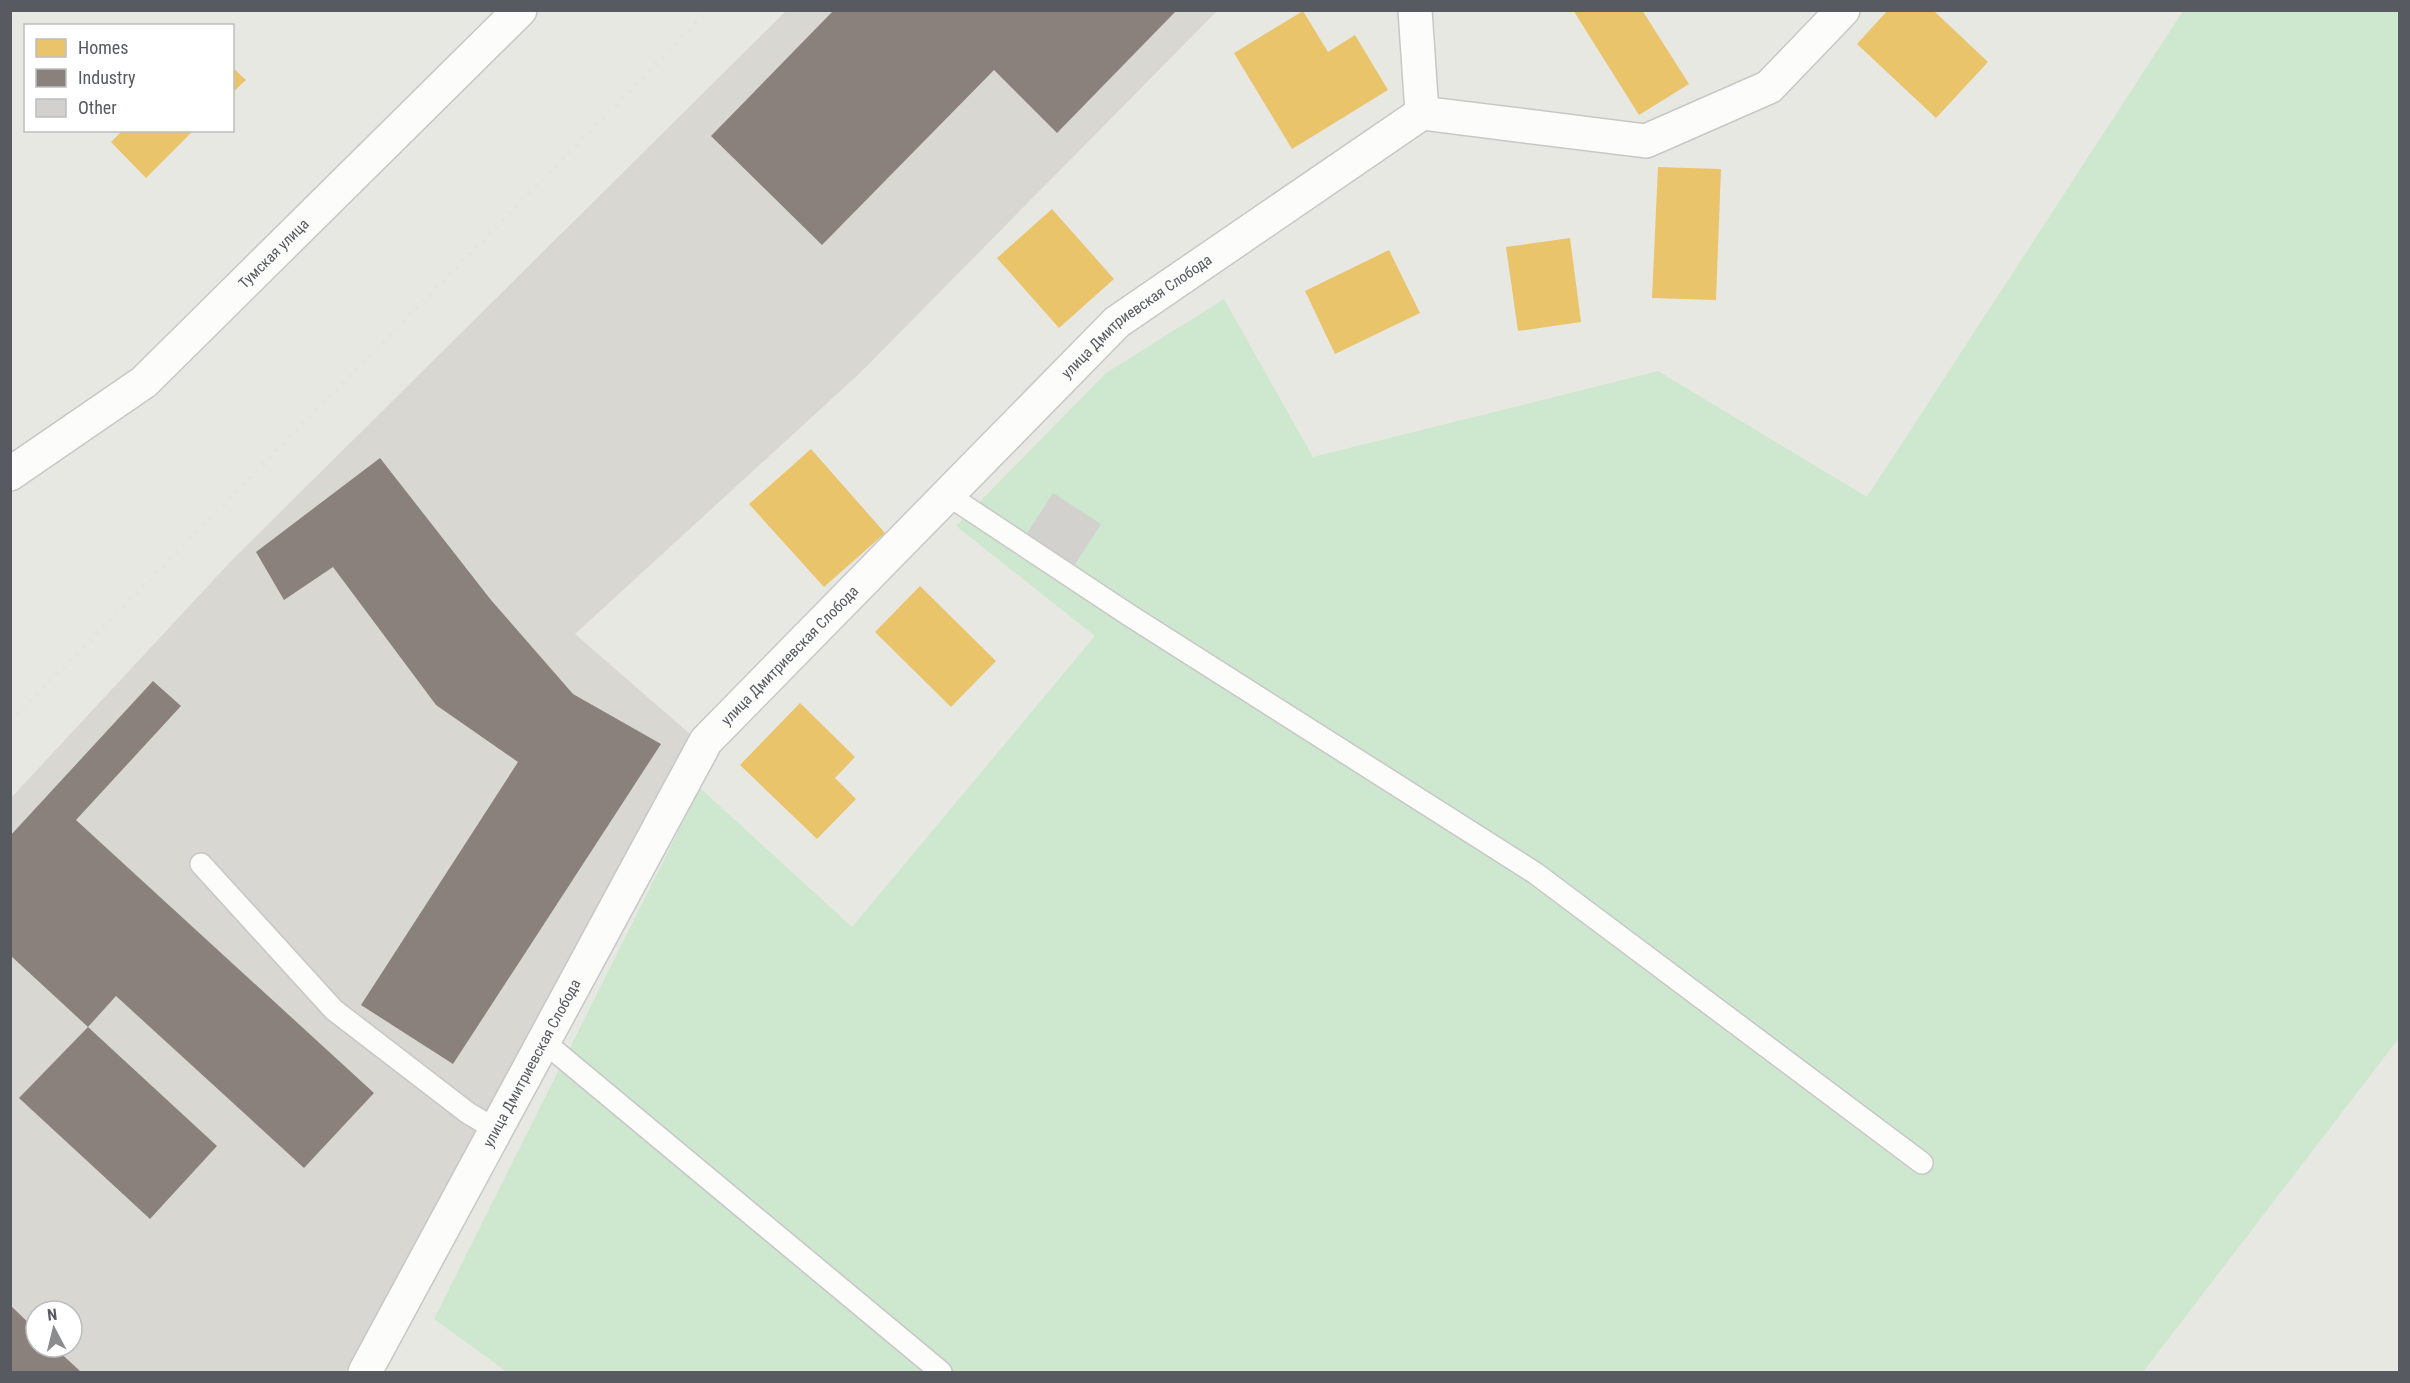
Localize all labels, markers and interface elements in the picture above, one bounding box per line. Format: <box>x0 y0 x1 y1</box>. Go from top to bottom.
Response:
legend <box>24 24 234 132</box>
text: Homes <box>78 37 128 58</box>
text: Industry <box>78 67 136 88</box>
text: Other <box>78 97 117 118</box>
street label: Тумская улица <box>235 215 313 292</box>
street label: улица Дмитриевская Слобода <box>1058 251 1215 382</box>
street label: улица Дмитриевская Слобода <box>717 582 862 729</box>
street label: улица Дмитриевская Слобода <box>479 976 585 1150</box>
north arrow <box>24 1299 84 1359</box>
text: N <box>46 1305 58 1325</box>

